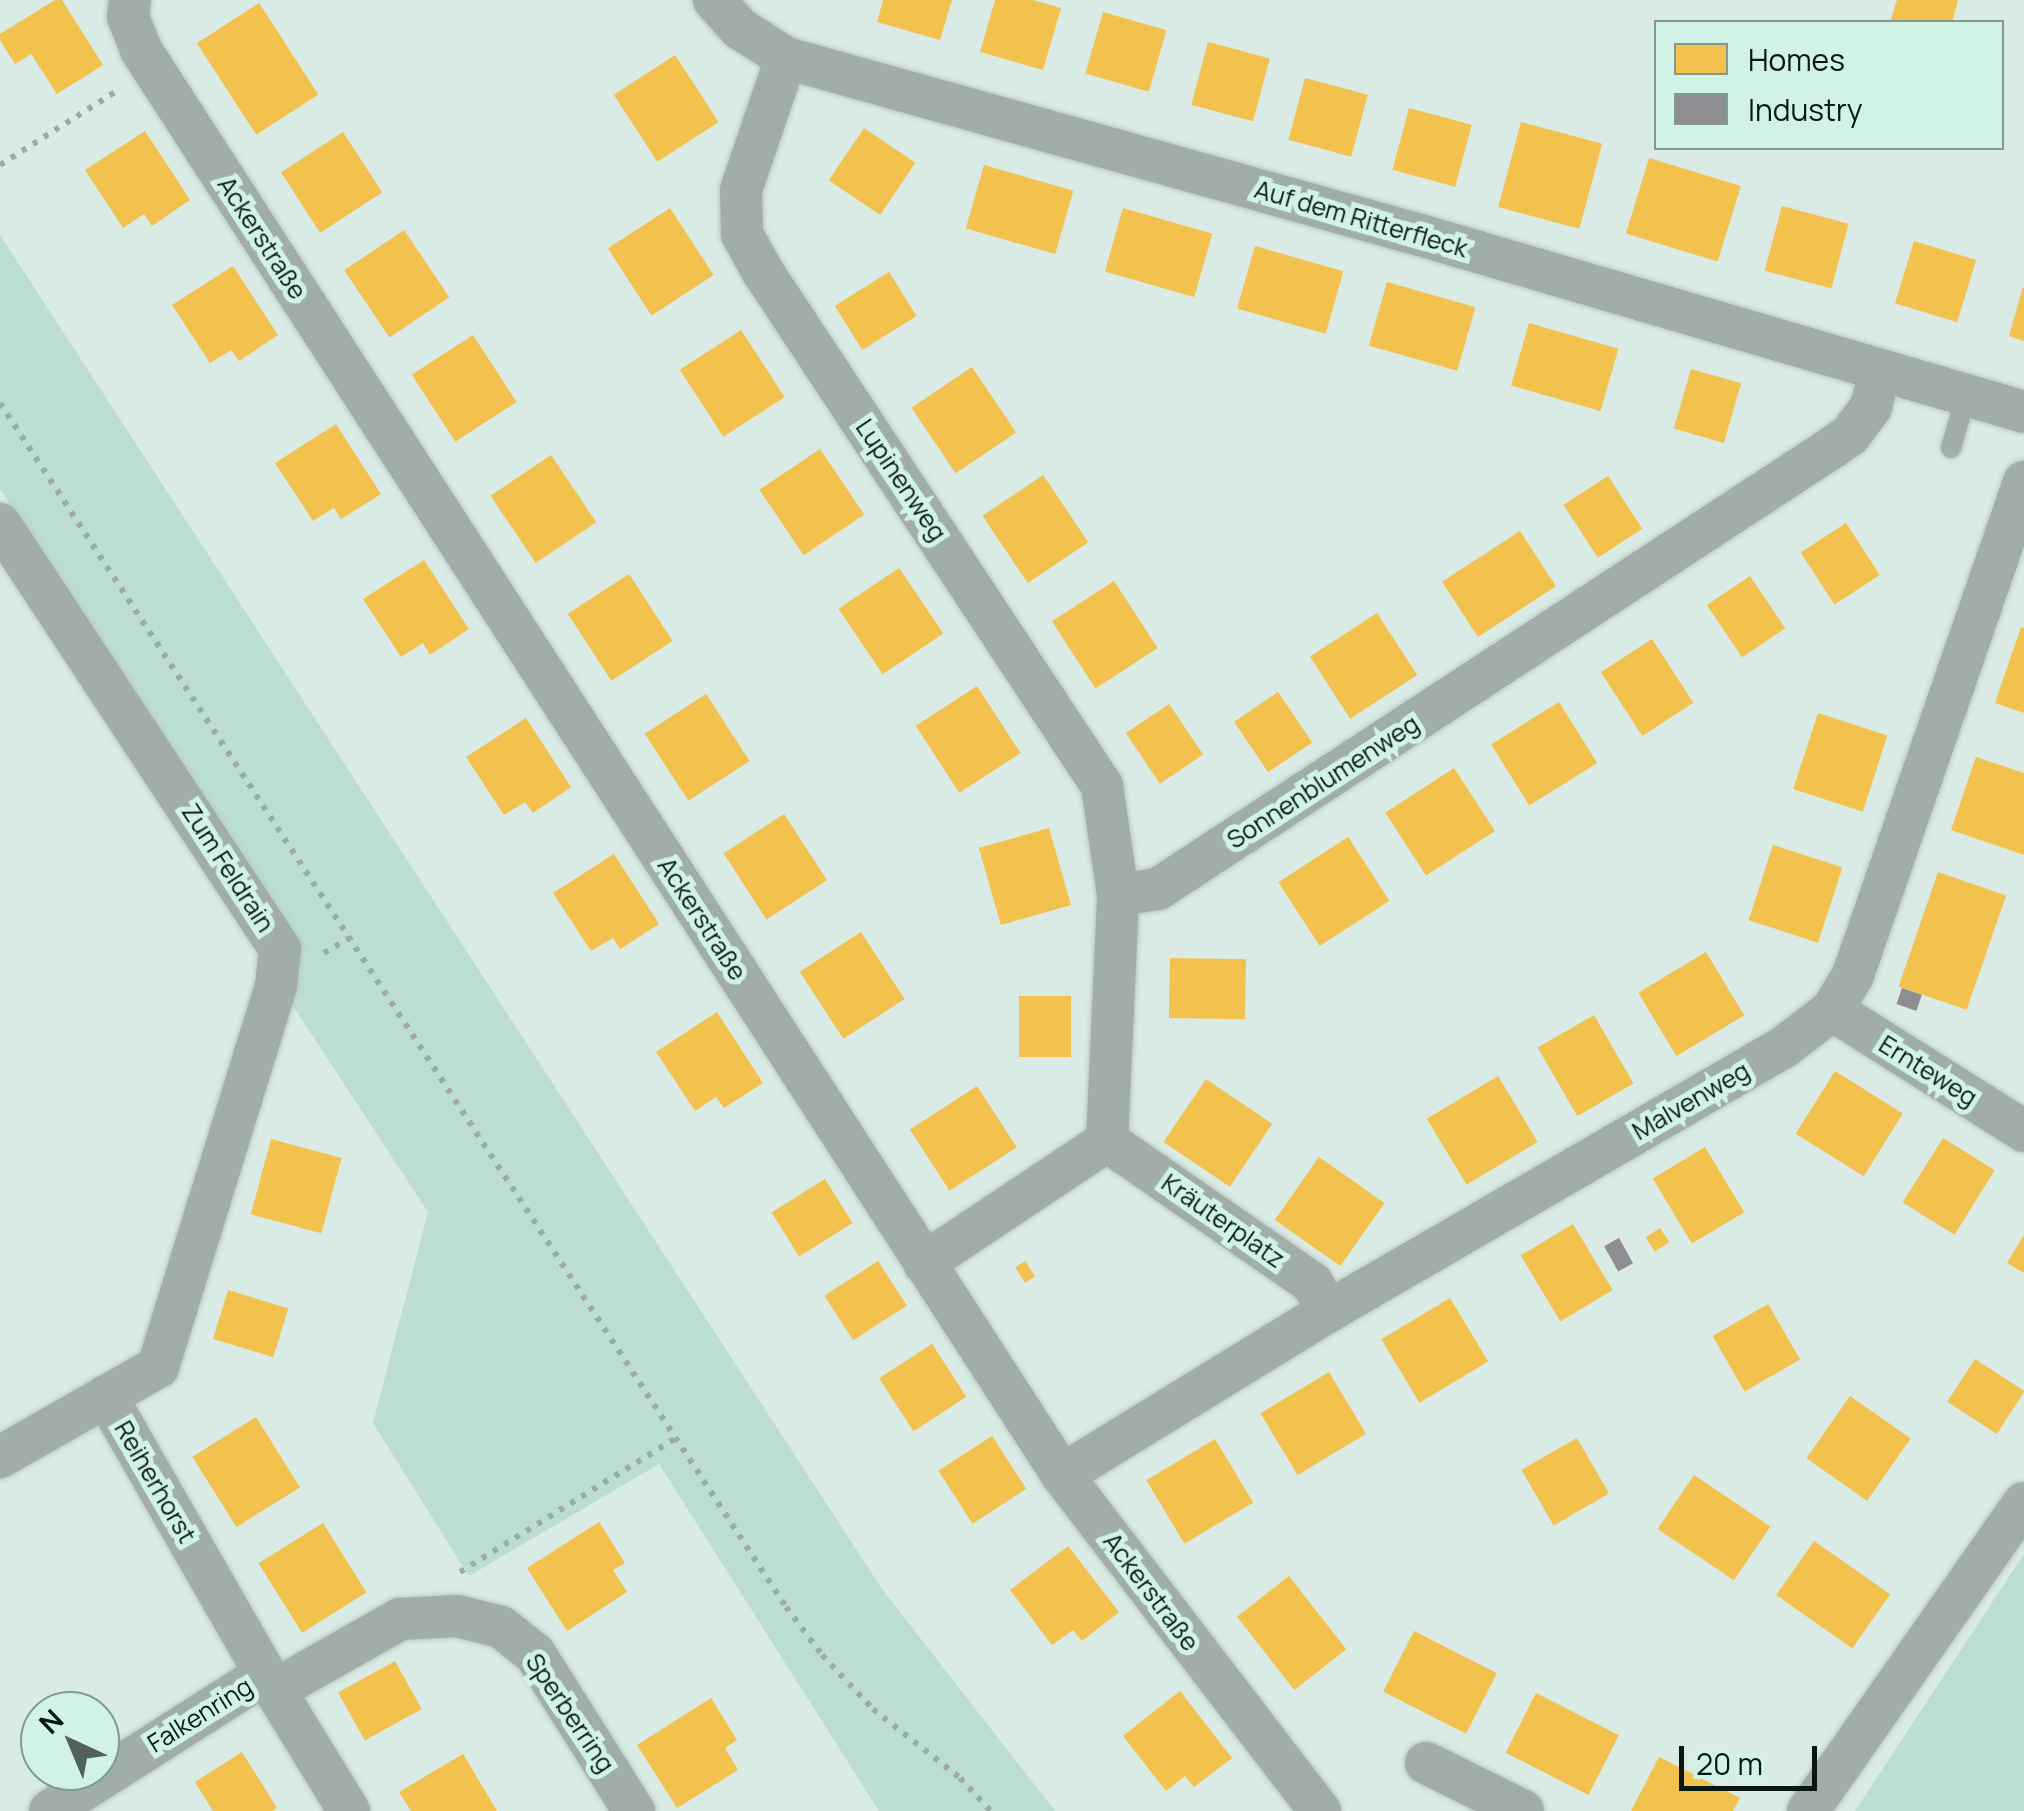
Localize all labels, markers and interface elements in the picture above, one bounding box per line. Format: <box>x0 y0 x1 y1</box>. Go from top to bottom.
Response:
legend <box>1654 20 2004 150</box>
text: Homes <box>1748 39 1845 80</box>
text: Industry <box>1748 89 1863 130</box>
street label: Ackerstraße <box>211 171 313 305</box>
street label: Auf dem Ritterfleck <box>1251 174 1471 264</box>
street label: Lupinenweg <box>849 413 953 547</box>
street label: Sonnenblumenweg <box>1221 709 1425 855</box>
street label: Zum Feldrain <box>175 798 281 938</box>
street label: Ackerstraße <box>651 852 753 986</box>
street label: Ernteweg <box>1873 1029 1983 1113</box>
street label: Malvenweg <box>1627 1055 1755 1147</box>
street label: Kräuterplatz <box>1156 1168 1290 1274</box>
street label: Reiherhorst <box>108 1416 202 1548</box>
street label: Ackerstraße <box>1097 1527 1205 1657</box>
street label: Sperberring <box>519 1648 621 1778</box>
street label: Falkenring <box>142 1671 258 1759</box>
north arrow <box>20 1691 120 1791</box>
text: N <box>30 1700 71 1742</box>
scale bar <box>1684 1726 1822 1788</box>
text: 20 m <box>1696 1743 1763 1784</box>

